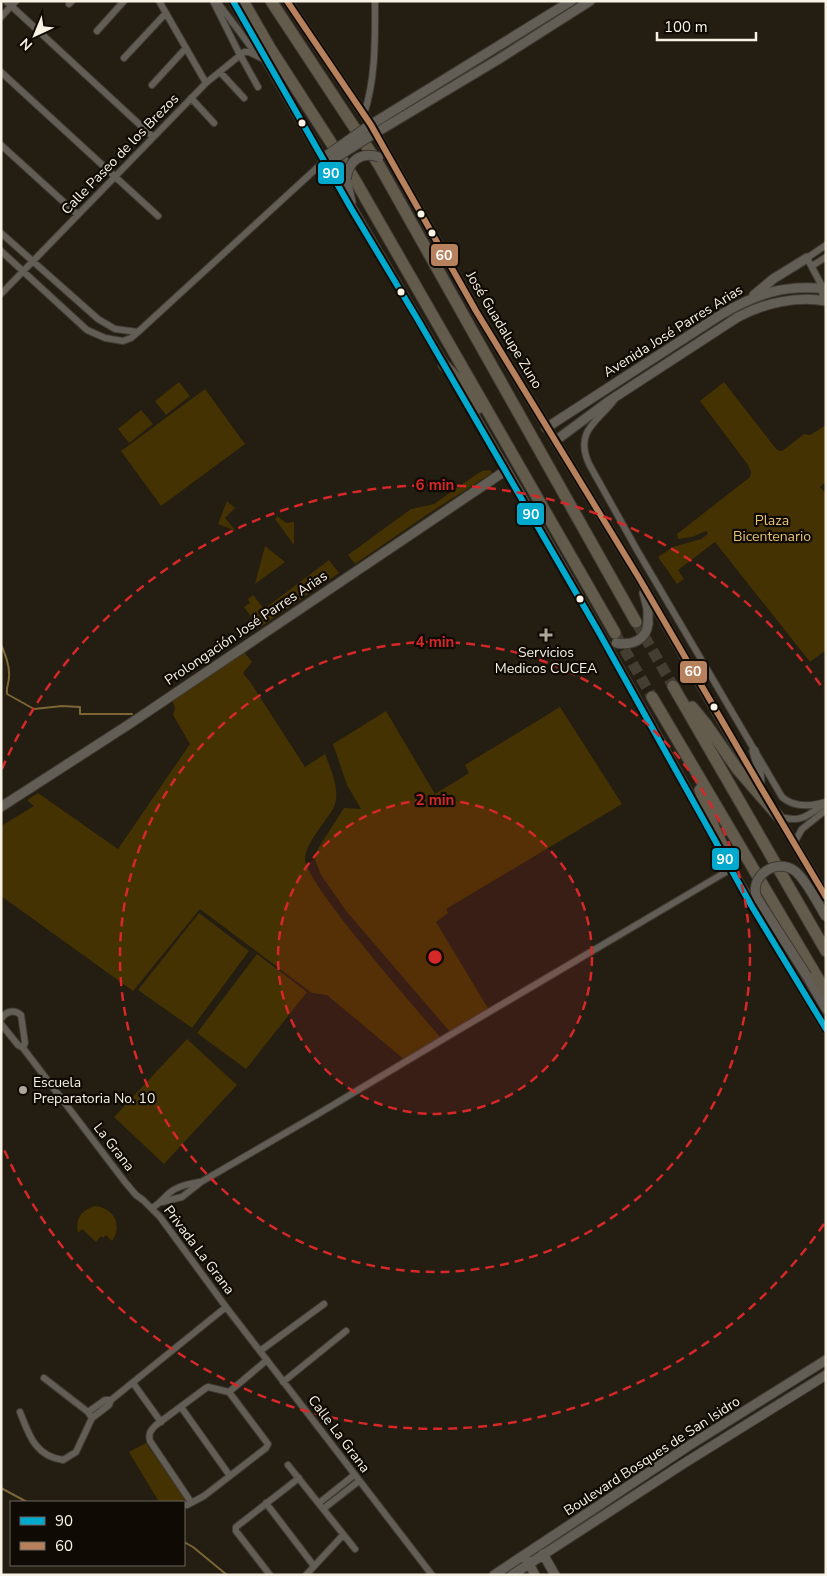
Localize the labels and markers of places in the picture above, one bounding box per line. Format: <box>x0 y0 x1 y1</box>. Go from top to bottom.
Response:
unlabelled marker <box>297 118 307 128</box>
unlabelled marker <box>416 209 426 219</box>
unlabelled marker <box>427 228 437 238</box>
unlabelled marker <box>396 287 406 297</box>
unlabelled marker <box>575 594 585 604</box>
marker: Servicios Medicos CUCEA <box>539 628 553 642</box>
place label: Servicios Medicos CUCEA <box>495 643 597 678</box>
unlabelled marker <box>709 702 719 712</box>
centre of rings <box>426 948 444 966</box>
place label: Escuela Preparatoria No. 10 <box>33 1073 155 1108</box>
marker: Escuela Preparatoria No. 10 <box>17 1084 29 1096</box>

